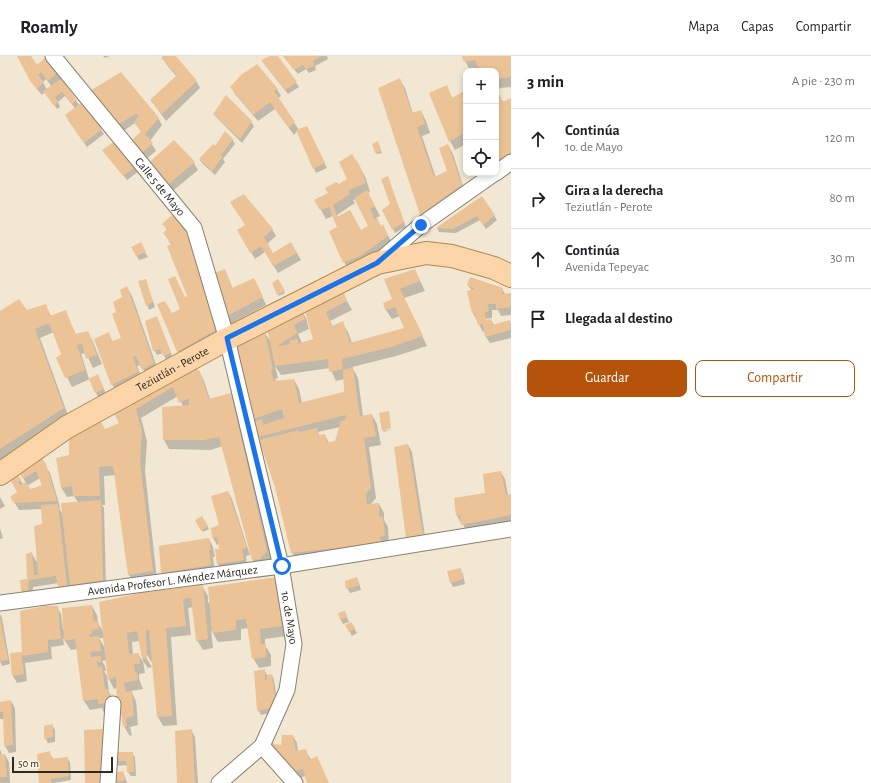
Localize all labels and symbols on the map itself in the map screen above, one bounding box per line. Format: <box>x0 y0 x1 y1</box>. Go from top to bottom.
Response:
street label: Calle 5 de Mayo <box>133 155 188 218</box>
route end <box>412 216 430 234</box>
street label: Teziutlán - Perote <box>134 344 211 394</box>
route start <box>273 557 291 575</box>
street label: Avenida Profesor L. Méndez Márquez <box>87 563 258 597</box>
street label: 1o. de Mayo <box>279 590 300 645</box>
scale bar <box>12 755 113 774</box>

